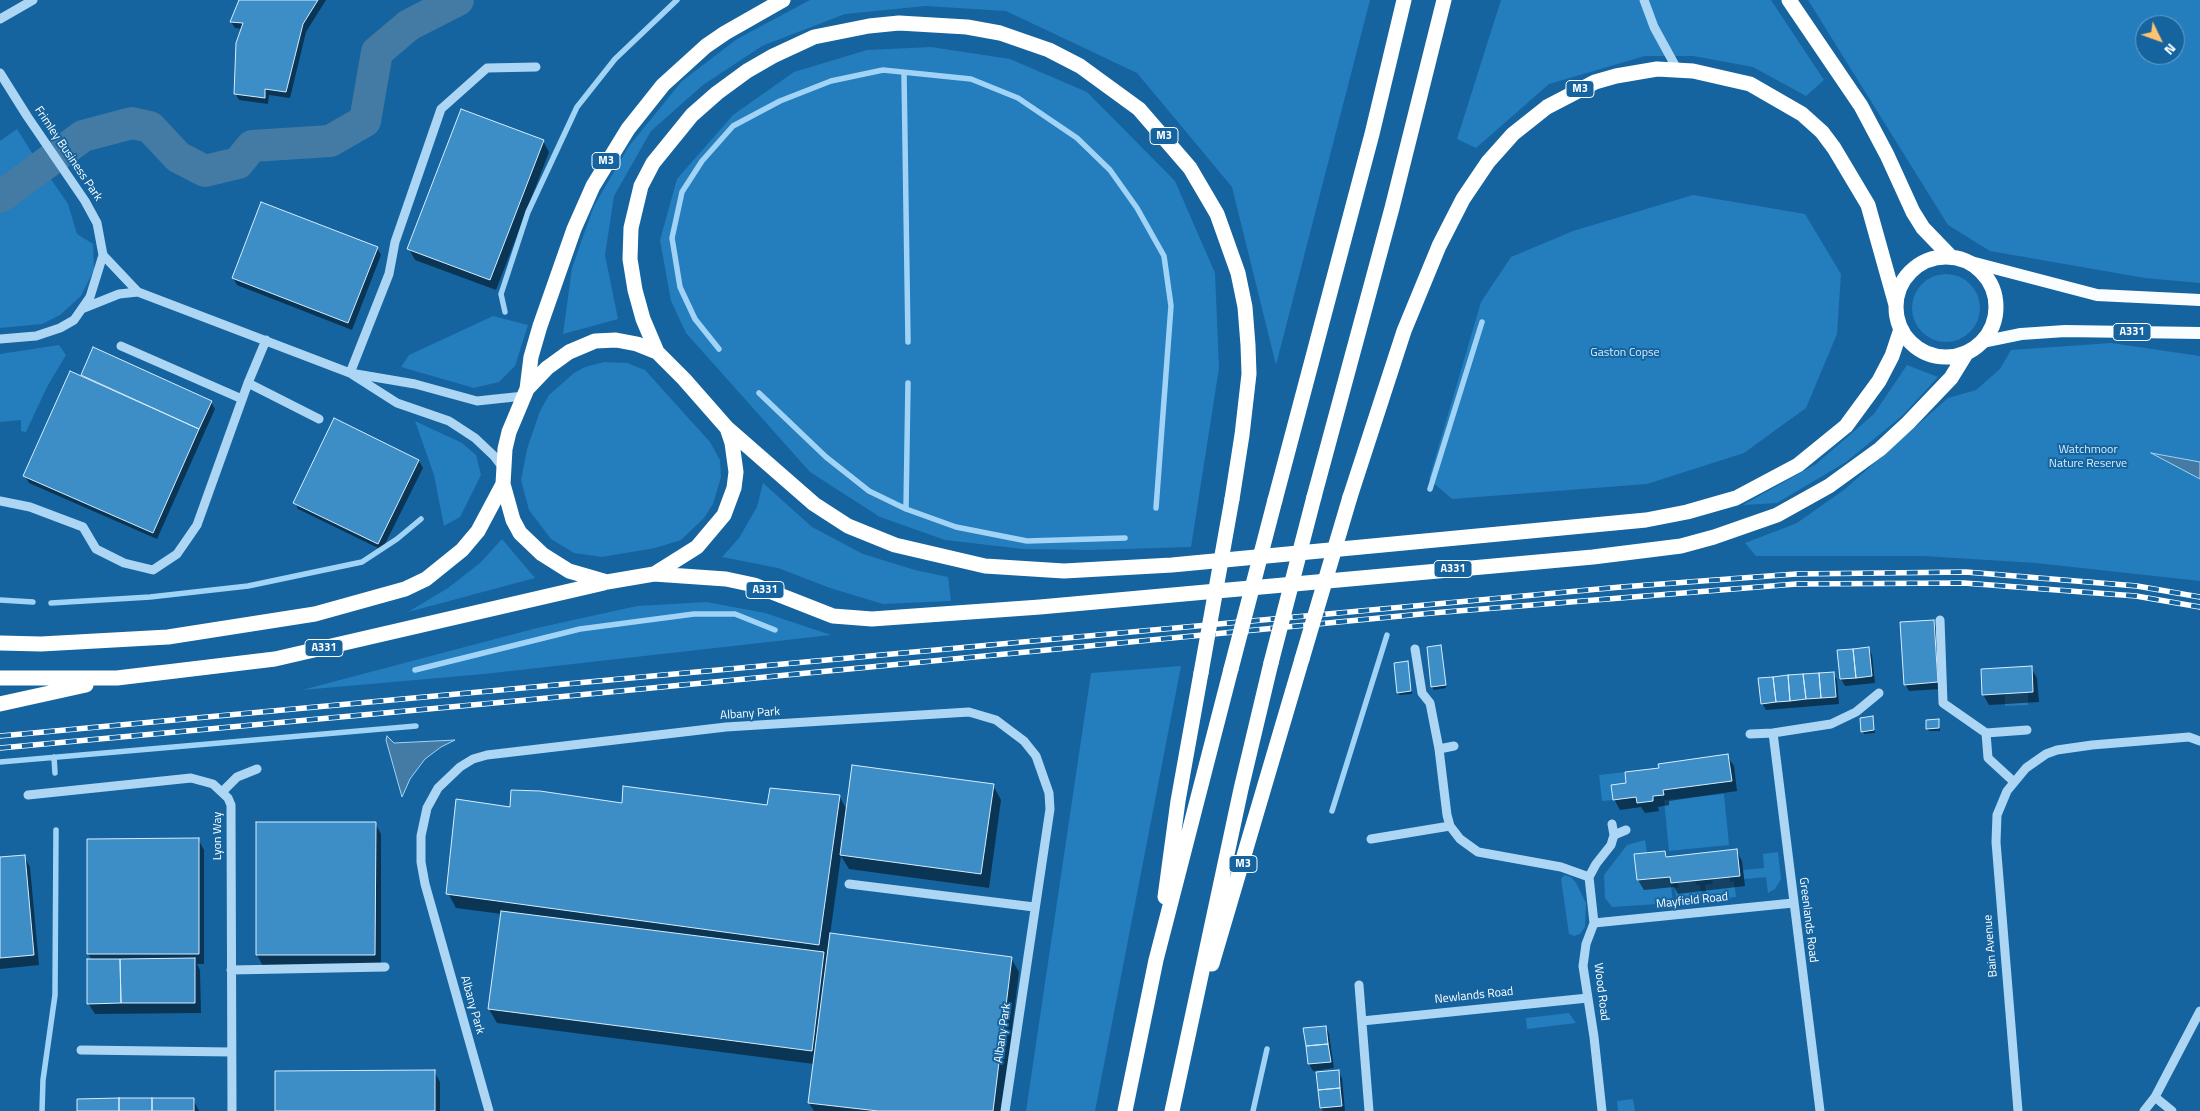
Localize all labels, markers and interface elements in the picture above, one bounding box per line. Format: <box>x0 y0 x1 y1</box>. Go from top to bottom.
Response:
north arrow <box>2135 15 2185 65</box>
text: N <box>2160 39 2182 60</box>
road number: M3 <box>1566 80 1594 98</box>
street label: Frimley Business Park <box>31 104 105 204</box>
road number: M3 <box>1150 128 1178 144</box>
road number: M3 <box>592 153 620 170</box>
road number: A331 <box>2113 324 2151 341</box>
park label: Gaston Copse <box>1590 346 1660 360</box>
park label: Watchmoor Nature Reserve <box>2049 443 2127 471</box>
road number: A331 <box>1434 560 1472 578</box>
road number: A331 <box>746 582 784 598</box>
road number: A331 <box>305 640 343 656</box>
street label: Albany Park <box>720 705 780 723</box>
street label: Lyon Way <box>211 812 225 860</box>
road number: M3 <box>1229 856 1257 872</box>
street label: Greenlands Road <box>1796 877 1820 963</box>
street label: Mayfield Road <box>1655 890 1729 912</box>
street label: Bain Avenue <box>1981 914 2001 978</box>
street label: Wood Road <box>1590 962 1612 1022</box>
street label: Albany Park <box>457 974 487 1036</box>
street label: Newlands Road <box>1434 985 1514 1007</box>
street label: Albany Park <box>992 1002 1014 1064</box>

